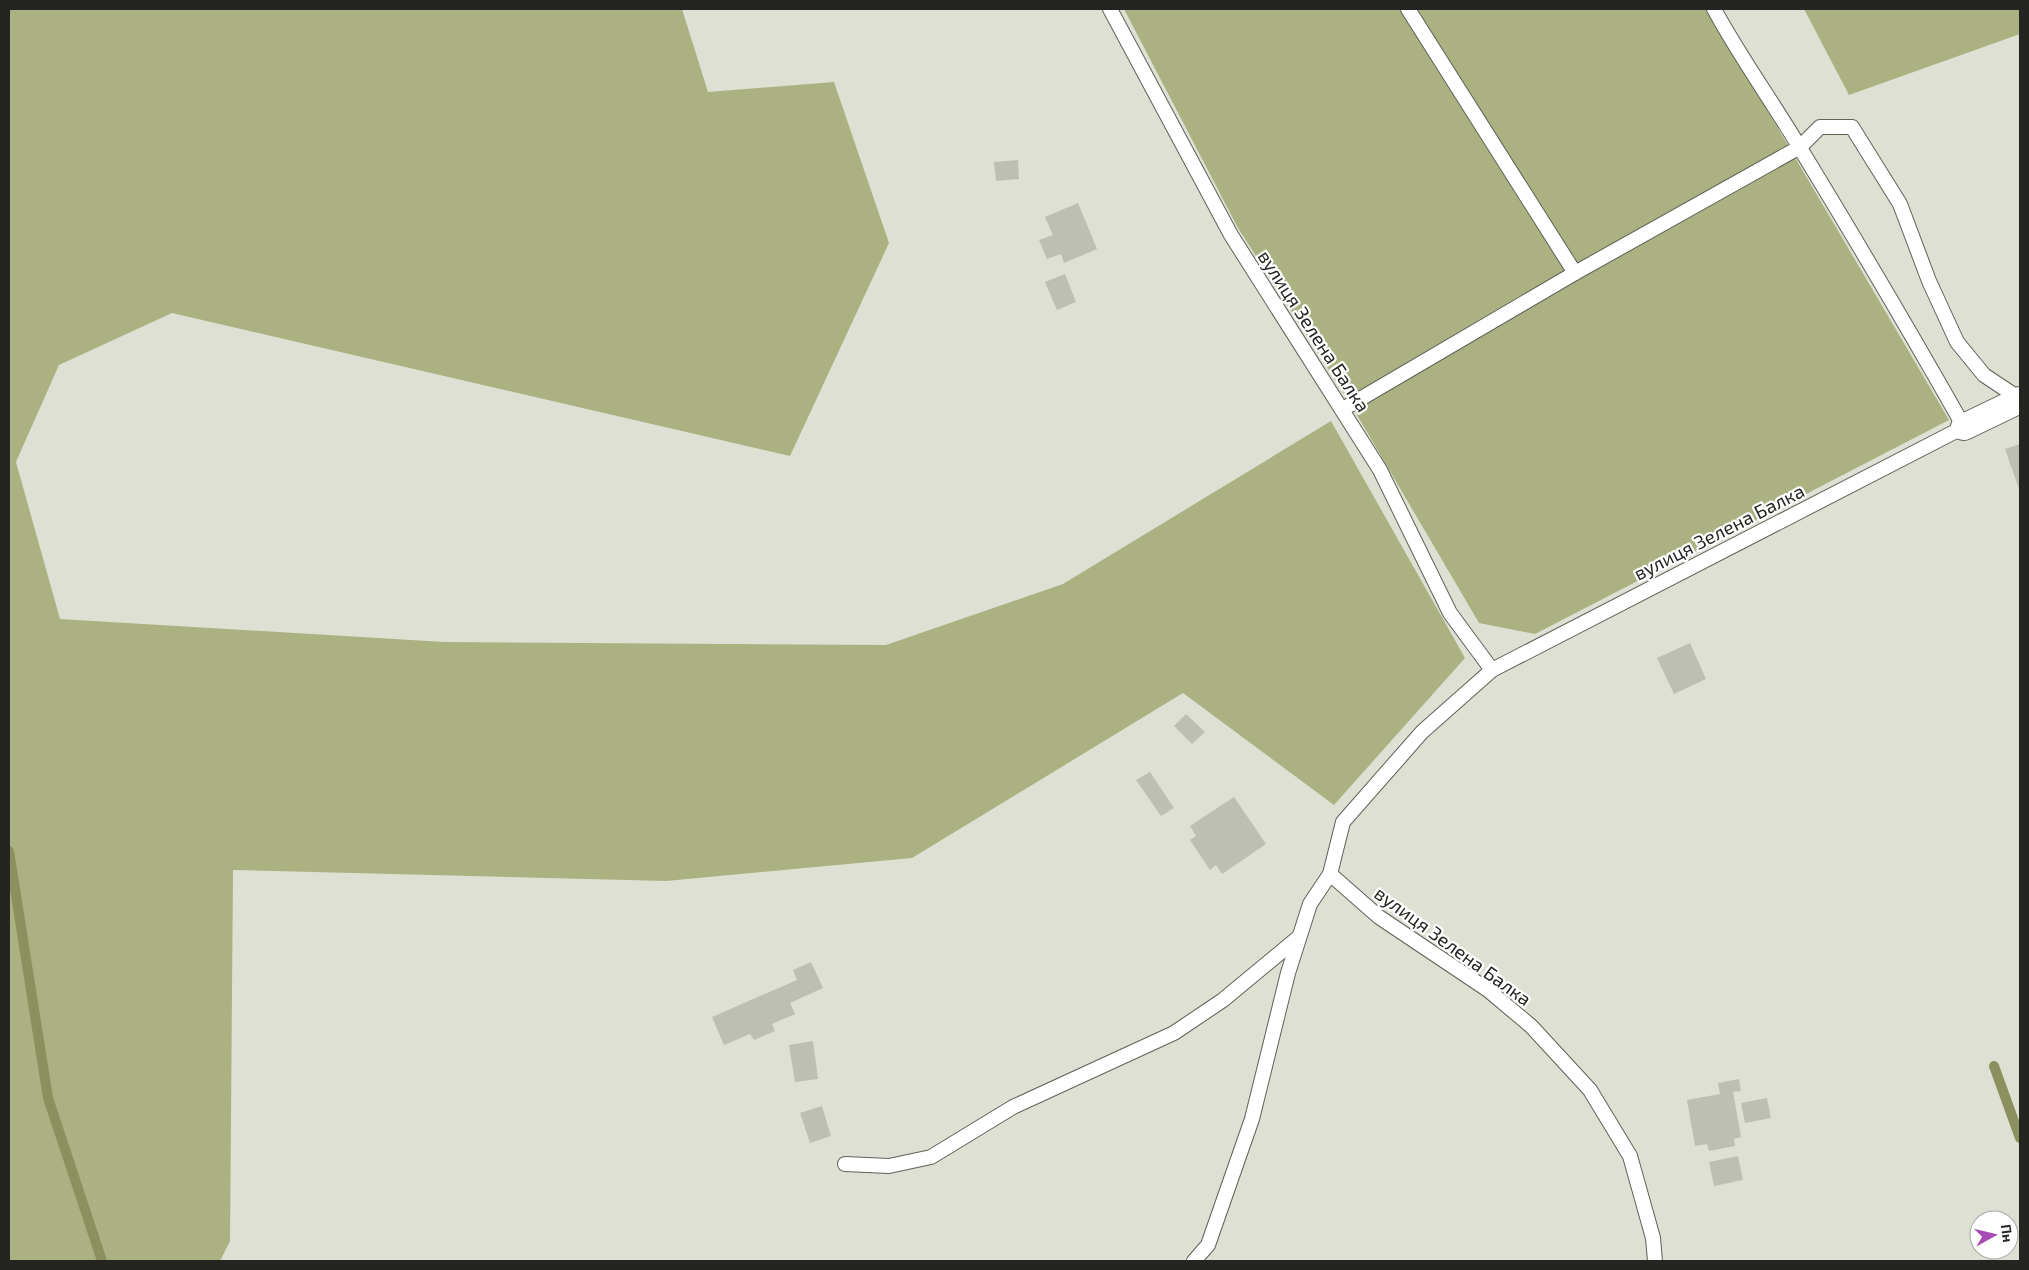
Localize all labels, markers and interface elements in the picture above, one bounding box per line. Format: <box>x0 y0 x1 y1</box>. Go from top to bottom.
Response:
street label: вулиця Зелена Балка <box>1253 246 1375 416</box>
street label: вулиця Зелена Балка <box>1630 479 1808 585</box>
street label: вулиця Зелена Балка <box>1370 881 1536 1011</box>
north arrow <box>1969 1210 2019 1260</box>
text: Пн <box>1998 1223 2017 1243</box>

